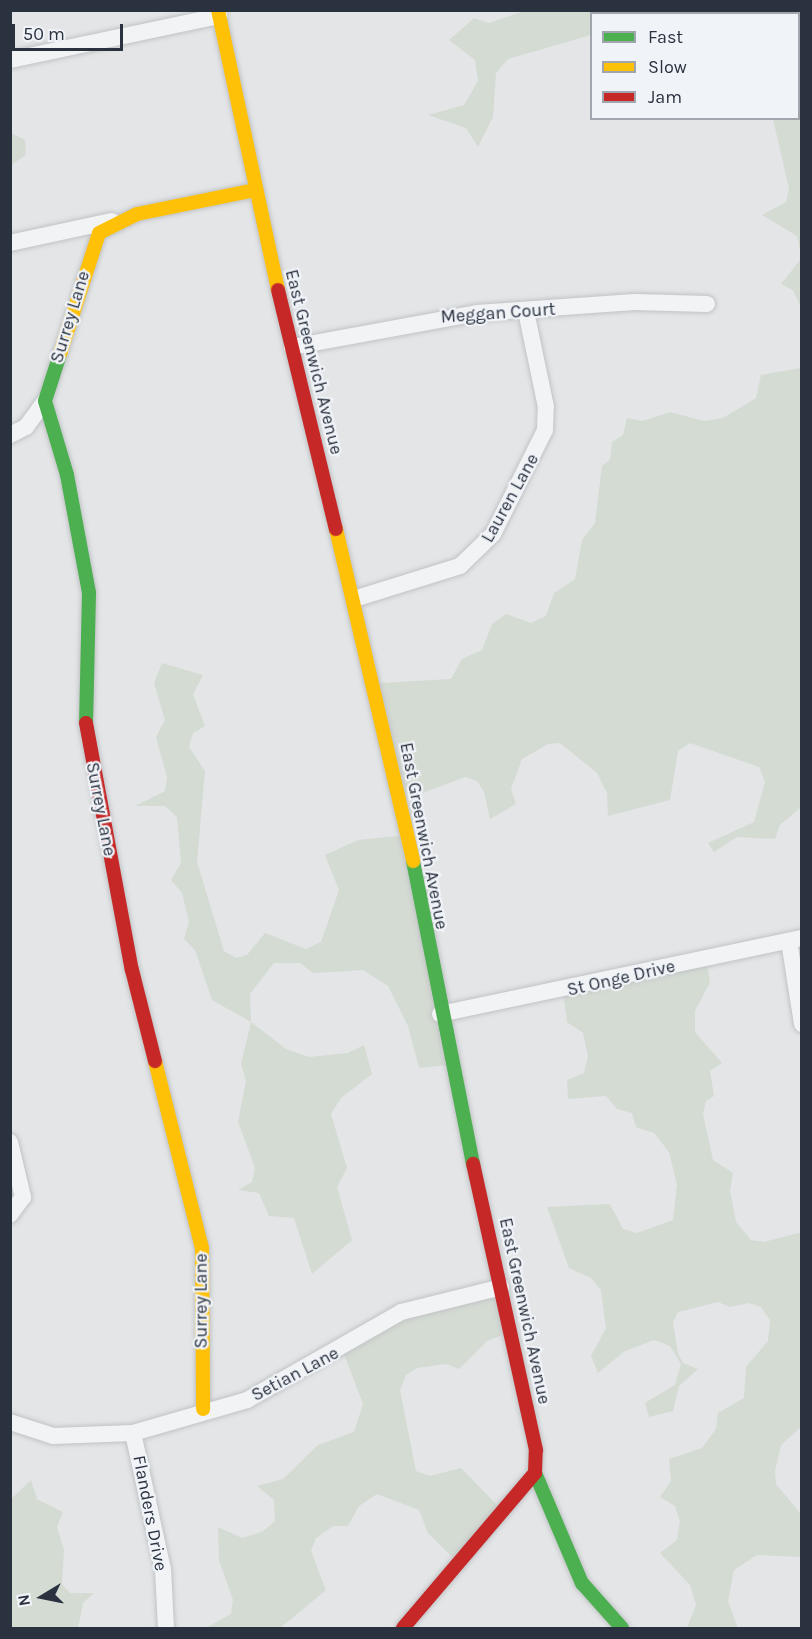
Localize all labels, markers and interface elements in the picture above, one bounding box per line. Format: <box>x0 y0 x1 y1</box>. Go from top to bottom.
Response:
scale bar <box>15 12 126 50</box>
legend <box>590 12 800 120</box>
text: 50 m <box>23 23 65 45</box>
text: Fast <box>648 26 683 48</box>
text: Slow <box>648 56 687 78</box>
text: Jam <box>648 86 682 108</box>
street label: East Greenwich Avenue <box>281 267 347 457</box>
street label: Surrey Lane <box>46 268 94 366</box>
street label: Meggan Court <box>440 298 556 328</box>
street label: Lauren Lane <box>477 450 543 546</box>
street label: East Greenwich Avenue <box>395 741 453 931</box>
street label: Surrey Lane <box>81 760 121 858</box>
street label: St Onge Drive <box>565 955 677 1001</box>
street label: East Greenwich Avenue <box>495 1216 555 1406</box>
street label: Surrey Lane <box>190 1253 212 1349</box>
street label: Setian Lane <box>248 1342 342 1406</box>
street label: Flanders Drive <box>128 1453 172 1573</box>
north arrow <box>12 1567 72 1627</box>
text: N <box>13 1593 34 1608</box>

